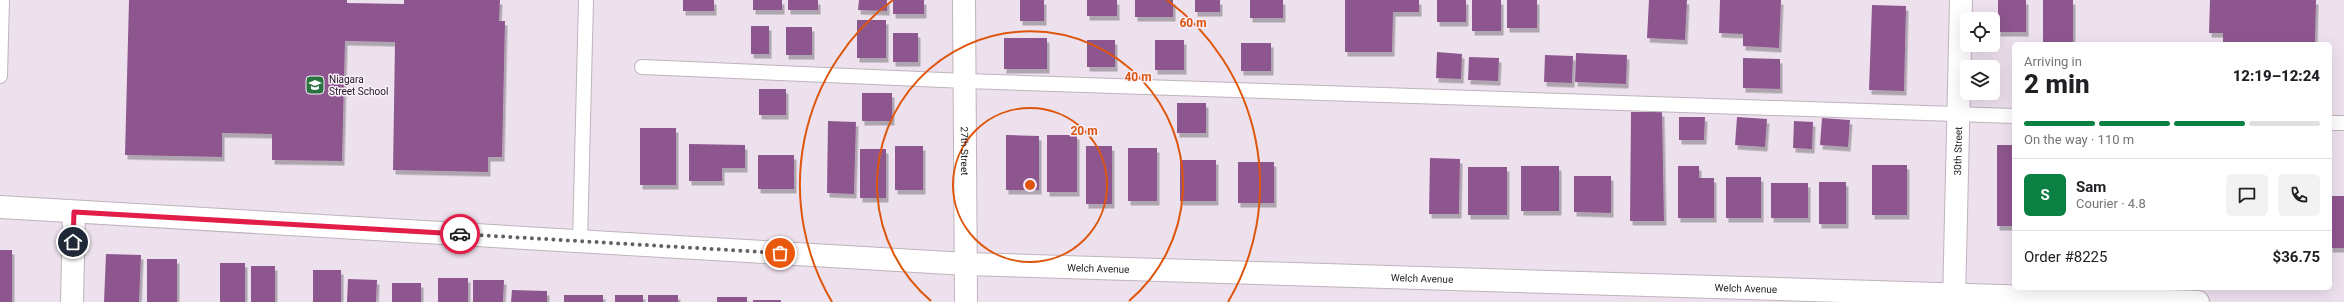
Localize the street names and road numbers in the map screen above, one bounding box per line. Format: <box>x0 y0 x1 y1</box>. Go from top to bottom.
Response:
street label: 27th Street <box>959 126 971 176</box>
street label: 30th Street <box>1951 126 1964 176</box>
street label: Welch Avenue <box>1067 262 1130 275</box>
street label: Welch Avenue <box>1391 272 1453 285</box>
street label: Welch Avenue <box>1715 282 1777 295</box>

